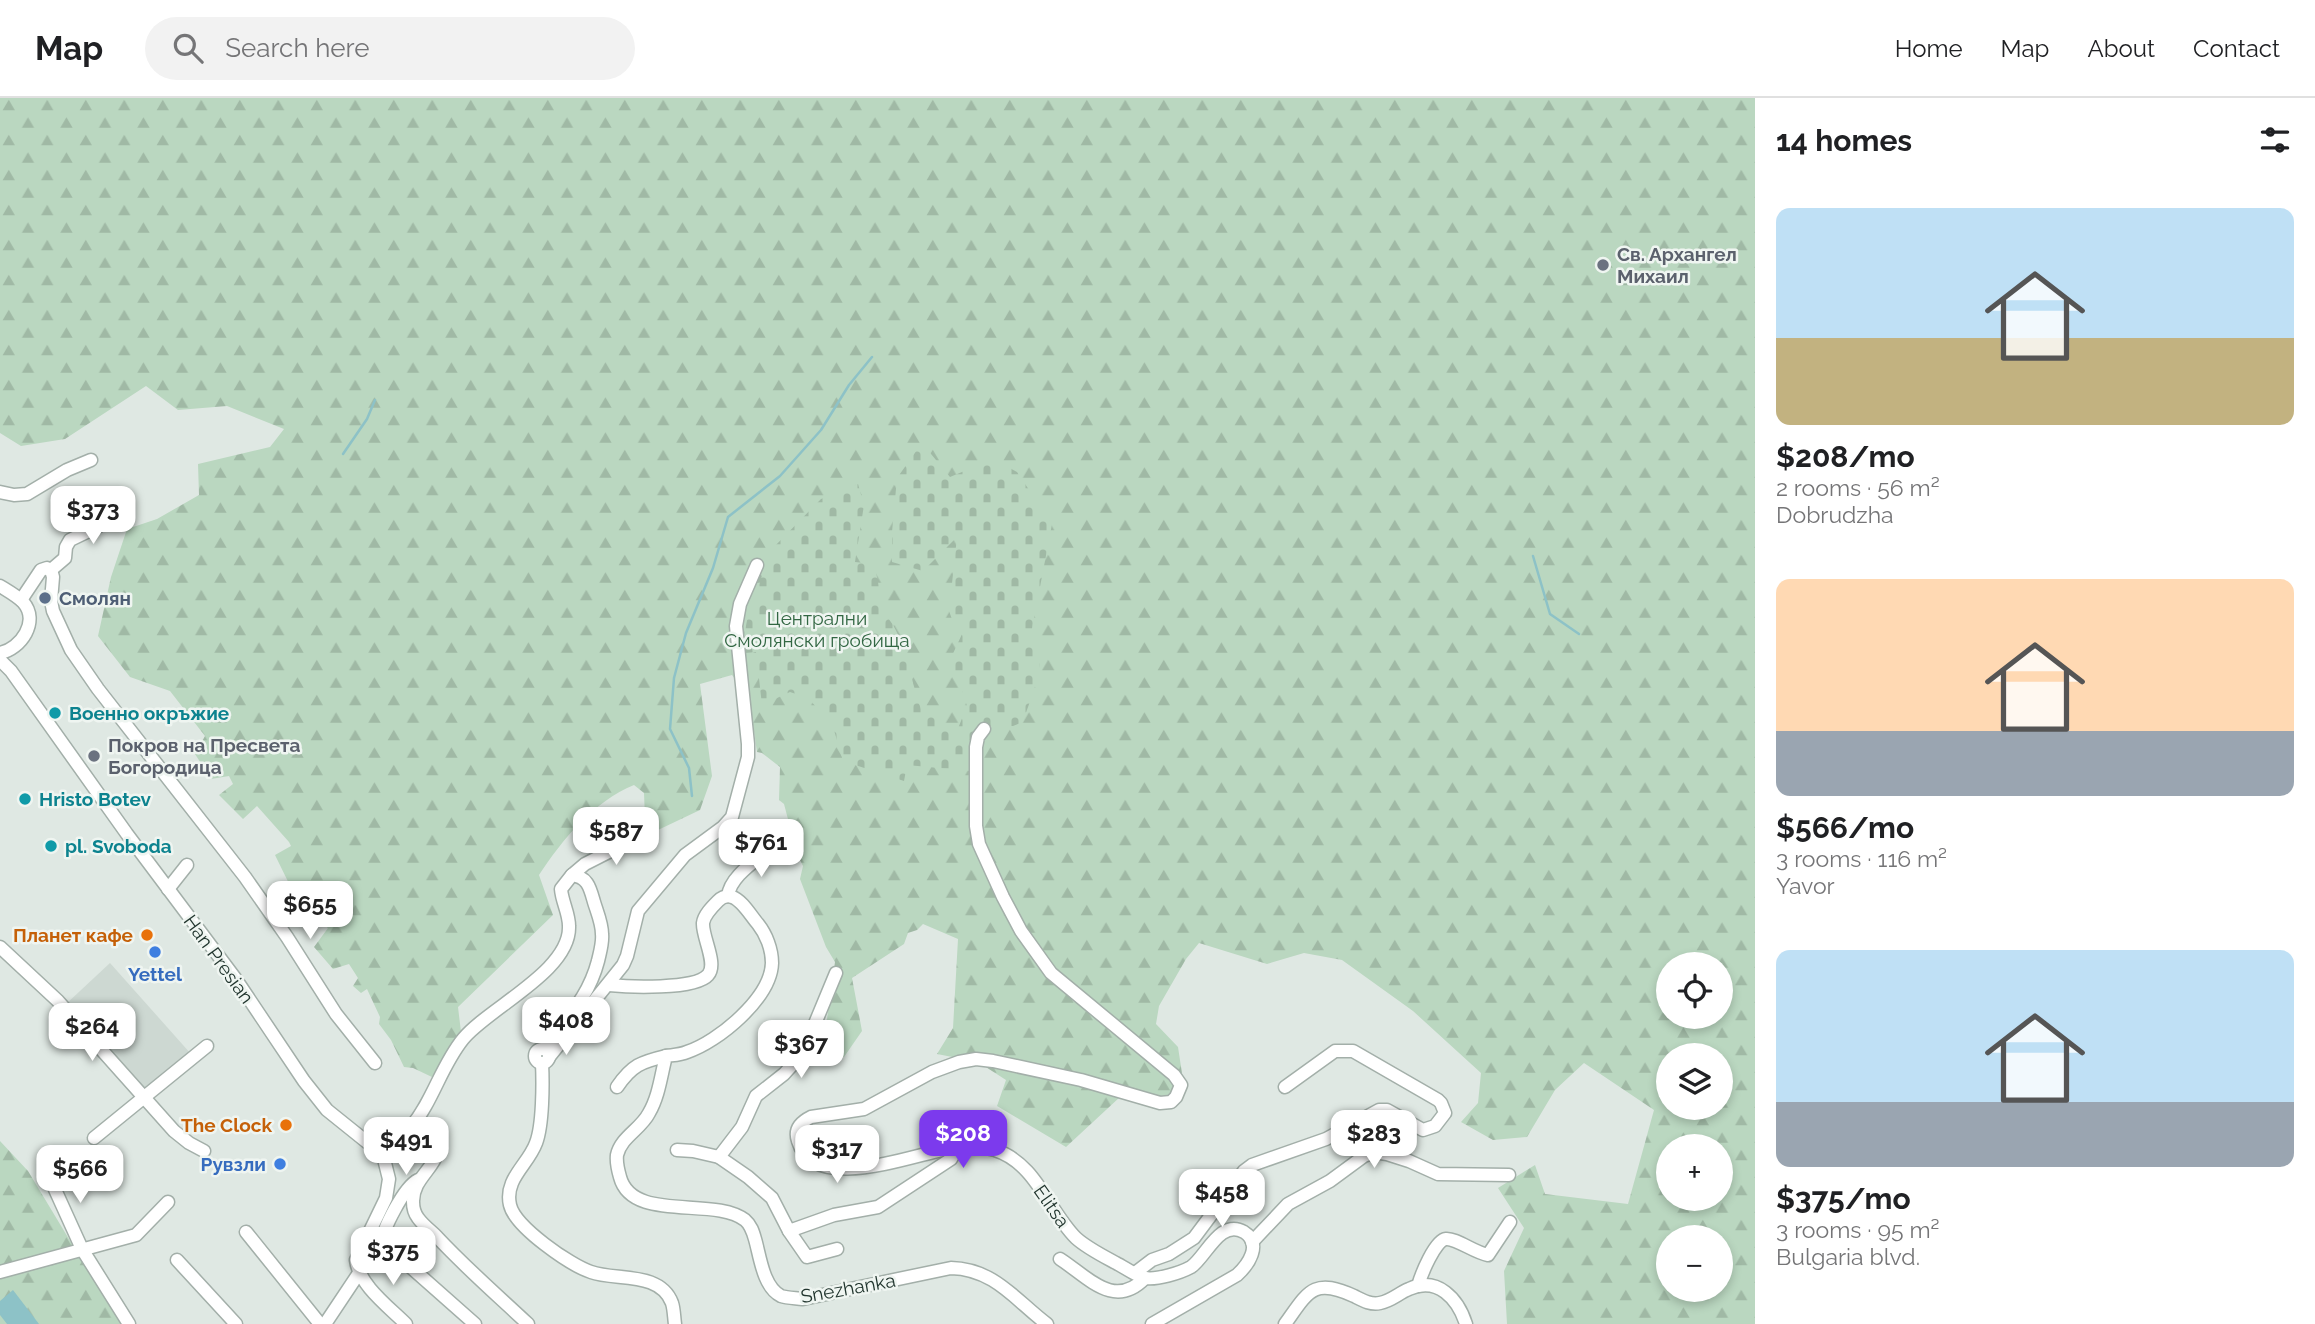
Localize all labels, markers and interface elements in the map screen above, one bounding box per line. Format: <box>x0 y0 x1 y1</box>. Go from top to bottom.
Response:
search box <box>145 17 635 80</box>
text: Map <box>35 29 103 68</box>
icon: search <box>169 29 207 67</box>
text: Search here <box>225 33 370 63</box>
text: Home <box>1895 34 1963 63</box>
text: Map <box>2001 34 2049 63</box>
text: About <box>2087 34 2155 63</box>
text: Contact <box>2193 34 2280 63</box>
icon: filters <box>2256 121 2294 159</box>
text: 14 homes <box>1776 123 1912 158</box>
place label: Св. Архангел Михаил <box>1617 243 1737 287</box>
icon: home <box>1972 253 2098 379</box>
marker: Св. Архангел Михаил <box>1595 257 1611 273</box>
text: $208/mo <box>1776 439 1915 474</box>
text: 2 rooms · 56 m² <box>1776 474 1940 501</box>
pin: $373 <box>52 486 134 546</box>
text: $373 <box>66 495 120 522</box>
text: Dobrudzha <box>1776 501 1894 528</box>
place label: Смолян <box>59 587 131 609</box>
marker: Смолян <box>37 590 53 606</box>
park label: Централни Смолянски гробища <box>724 607 910 651</box>
icon: home <box>1972 624 2098 750</box>
place label: Военно окръжие <box>69 702 229 724</box>
marker: Военно окръжие <box>47 705 63 721</box>
place label: Покров на Пресвета Богородица <box>108 734 300 778</box>
marker: Покров на Пресвета Богородица <box>86 748 102 764</box>
place label: Hristo Botev <box>39 788 151 810</box>
marker: Hristo Botev <box>17 791 33 807</box>
pin: $587 <box>575 808 657 867</box>
text: $566/mo <box>1776 810 1914 845</box>
text: $587 <box>589 816 643 843</box>
pin: $761 <box>720 820 802 879</box>
text: $761 <box>735 828 787 855</box>
place label: pl. Svoboda <box>65 835 172 857</box>
marker: pl. Svoboda <box>43 838 59 854</box>
text: 3 rooms · 116 m² <box>1776 845 1947 872</box>
text: Yavor <box>1776 872 1835 899</box>
pin: $655 <box>269 882 351 941</box>
text: $655 <box>283 890 337 917</box>
street label: Han Presian <box>179 910 259 1008</box>
place label: Планет кафе <box>13 924 133 946</box>
marker: Планет кафе <box>139 927 155 943</box>
marker: Yettel <box>147 944 163 960</box>
map controls <box>1656 952 1733 1302</box>
button: locate <box>1656 952 1733 1029</box>
place label: Yettel <box>128 963 183 985</box>
icon: home <box>1972 995 2098 1121</box>
pin: $408 <box>525 998 607 1057</box>
pin: $264 <box>51 1004 133 1063</box>
text: $408 <box>538 1006 594 1033</box>
text: $264 <box>65 1012 119 1039</box>
pin: $367 <box>760 1020 842 1080</box>
text: $367 <box>774 1029 828 1056</box>
button: layers <box>1656 1043 1733 1120</box>
pin: $208 <box>922 1110 1004 1170</box>
pin: $283 <box>1333 1110 1415 1170</box>
place label: The Clock <box>181 1114 272 1136</box>
marker: The Clock <box>278 1117 294 1133</box>
pin: $491 <box>365 1118 447 1177</box>
text: $208 <box>935 1119 991 1146</box>
text: $283 <box>1347 1119 1401 1146</box>
text: $491 <box>380 1126 432 1153</box>
pin: $317 <box>796 1126 878 1185</box>
text: $317 <box>811 1134 863 1161</box>
button: + <box>1656 1134 1733 1211</box>
pin: $566 <box>39 1146 121 1205</box>
place label: Рувзли <box>201 1153 266 1175</box>
text: $566 <box>52 1154 108 1181</box>
marker: Рувзли <box>272 1156 288 1172</box>
pin: $458 <box>1181 1170 1263 1229</box>
text: $458 <box>1195 1178 1249 1205</box>
street label: Elitsa <box>1030 1181 1074 1231</box>
text: $375/mo <box>1776 1181 1911 1216</box>
text: 3 rooms · 95 m² <box>1776 1216 1939 1243</box>
button: − <box>1656 1225 1733 1302</box>
pin: $375 <box>352 1228 434 1287</box>
text: $375 <box>367 1236 419 1263</box>
text: Bulgaria blvd. <box>1776 1243 1920 1270</box>
street label: Snezhanka <box>799 1269 897 1307</box>

